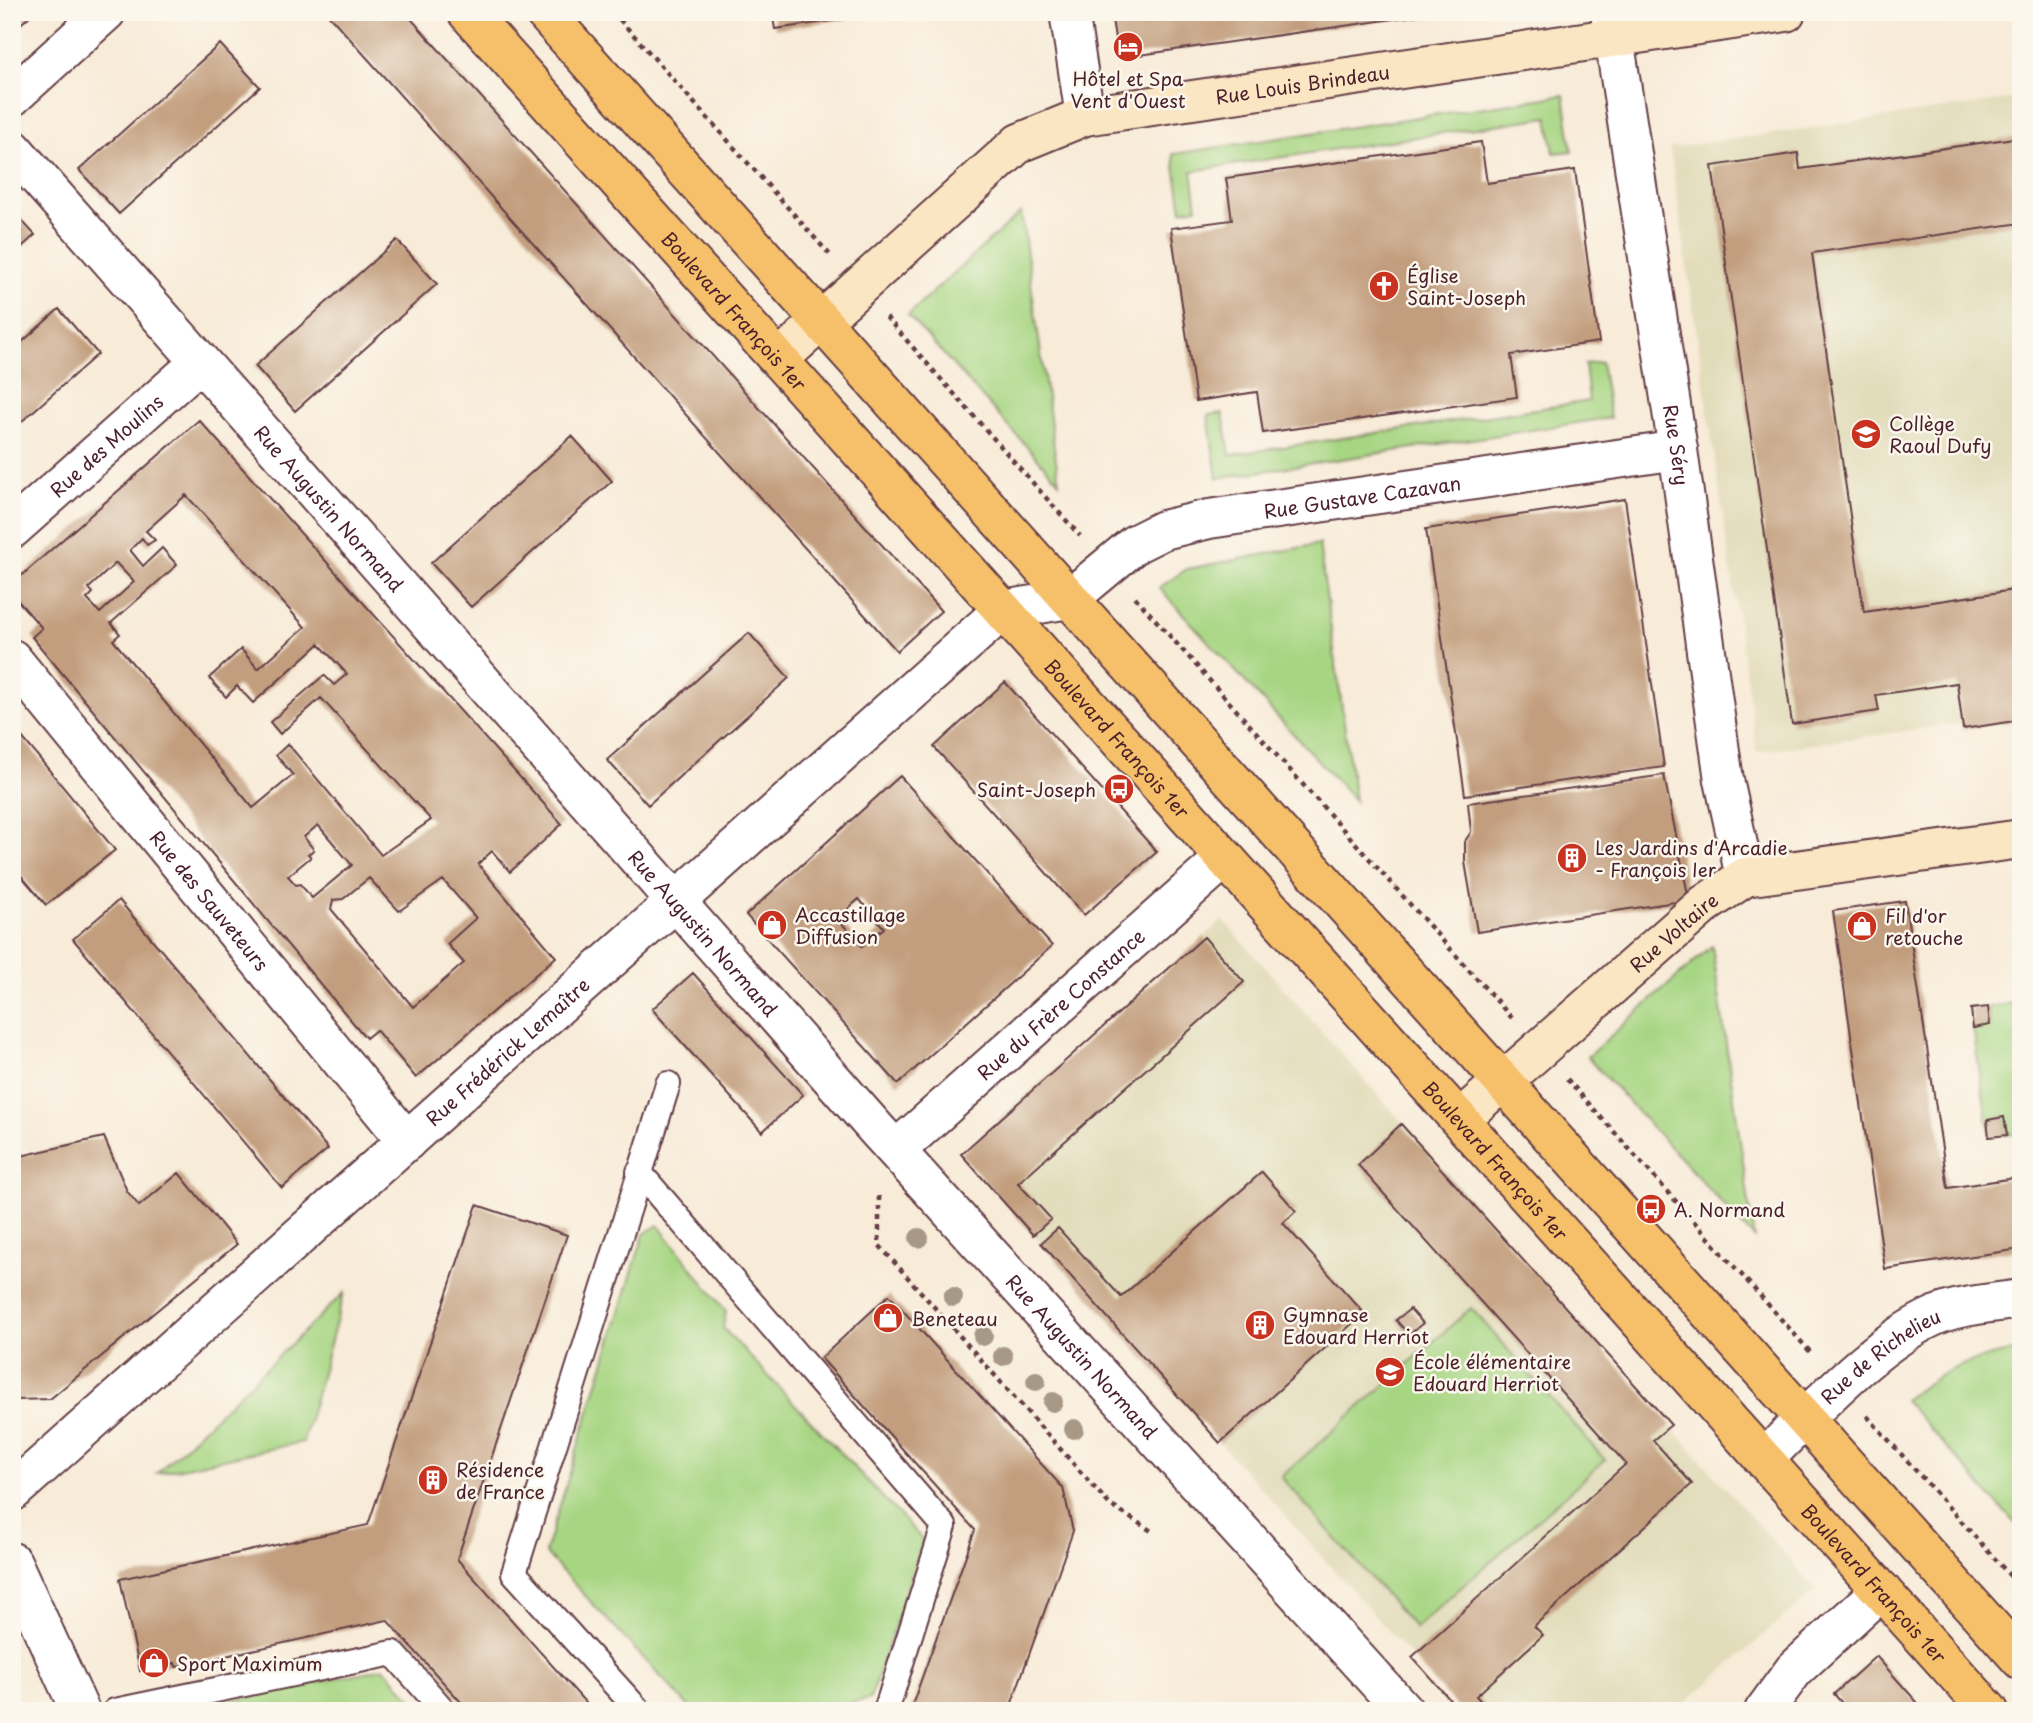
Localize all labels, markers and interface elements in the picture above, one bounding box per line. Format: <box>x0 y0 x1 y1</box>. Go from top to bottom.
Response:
hotel icon: Hôtel et Spa Vent d'Ouest <box>1111 30 1145 64</box>
street label: Rue Louis Brindeau <box>1213 57 1391 110</box>
place label: Hôtel et Spa Vent d'Ouest <box>1070 64 1186 114</box>
street label: Boulevard François 1er <box>656 225 814 397</box>
place label: Église Saint-Joseph <box>1407 261 1526 311</box>
church icon: Église Saint-Joseph <box>1367 269 1401 303</box>
street label: Rue des Moulins <box>43 387 169 503</box>
street label: Rue Séry <box>1657 402 1697 487</box>
place label: Collège Raoul Dufy <box>1889 409 1991 459</box>
school or university icon: Collège Raoul Dufy <box>1849 417 1883 451</box>
street label: Rue Augustin Normand <box>248 419 411 598</box>
street label: Rue Gustave Cazavan <box>1262 468 1463 525</box>
street label: Boulevard François 1er <box>1039 652 1197 824</box>
bus stop icon: Saint-Joseph <box>1102 772 1136 806</box>
place label: Saint-Joseph <box>977 775 1096 803</box>
street label: Rue des Sauveteurs <box>144 824 276 977</box>
place label: Les Jardins d'Arcadie - François Ier <box>1595 833 1788 883</box>
building icon: Les Jardins d'Arcadie - François Ier <box>1555 841 1589 875</box>
street label: Rue Augustin Normand <box>622 844 785 1023</box>
street label: Rue Voltaire <box>1623 885 1723 978</box>
place label: Accastillage Diffusion <box>795 900 906 950</box>
place label: Fil d'or retouche <box>1885 901 1963 951</box>
shop icon: Accastillage Diffusion <box>755 908 789 942</box>
shop icon: Fil d'or retouche <box>1845 909 1879 943</box>
street label: Rue du Frère Constance <box>971 922 1151 1086</box>
street label: Rue Frédérick Lemaître <box>419 971 595 1132</box>
street label: Boulevard François 1er <box>1417 1075 1575 1247</box>
bus stop icon: A. Normand <box>1634 1192 1668 1226</box>
place label: A. Normand <box>1674 1195 1786 1223</box>
street label: Rue Augustin Normand <box>1000 1268 1165 1445</box>
place label: Gymnase Edouard Herriot <box>1283 1300 1429 1350</box>
shop icon: Beneteau <box>871 1301 905 1335</box>
street label: Rue de Richelieu <box>1814 1301 1944 1410</box>
place label: Beneteau <box>911 1304 998 1332</box>
building icon: Gymnase Edouard Herriot <box>1243 1308 1277 1342</box>
place label: École élémentaire Edouard Herriot <box>1413 1347 1571 1397</box>
school or university icon: École élémentaire Edouard Herriot <box>1373 1355 1407 1389</box>
place label: Résidence de France <box>456 1455 545 1505</box>
building icon: Résidence de France <box>416 1463 450 1497</box>
street label: Boulevard François 1er <box>1795 1497 1953 1669</box>
shop icon: Sport Maximum <box>137 1646 171 1680</box>
place label: Sport Maximum <box>177 1649 323 1677</box>

